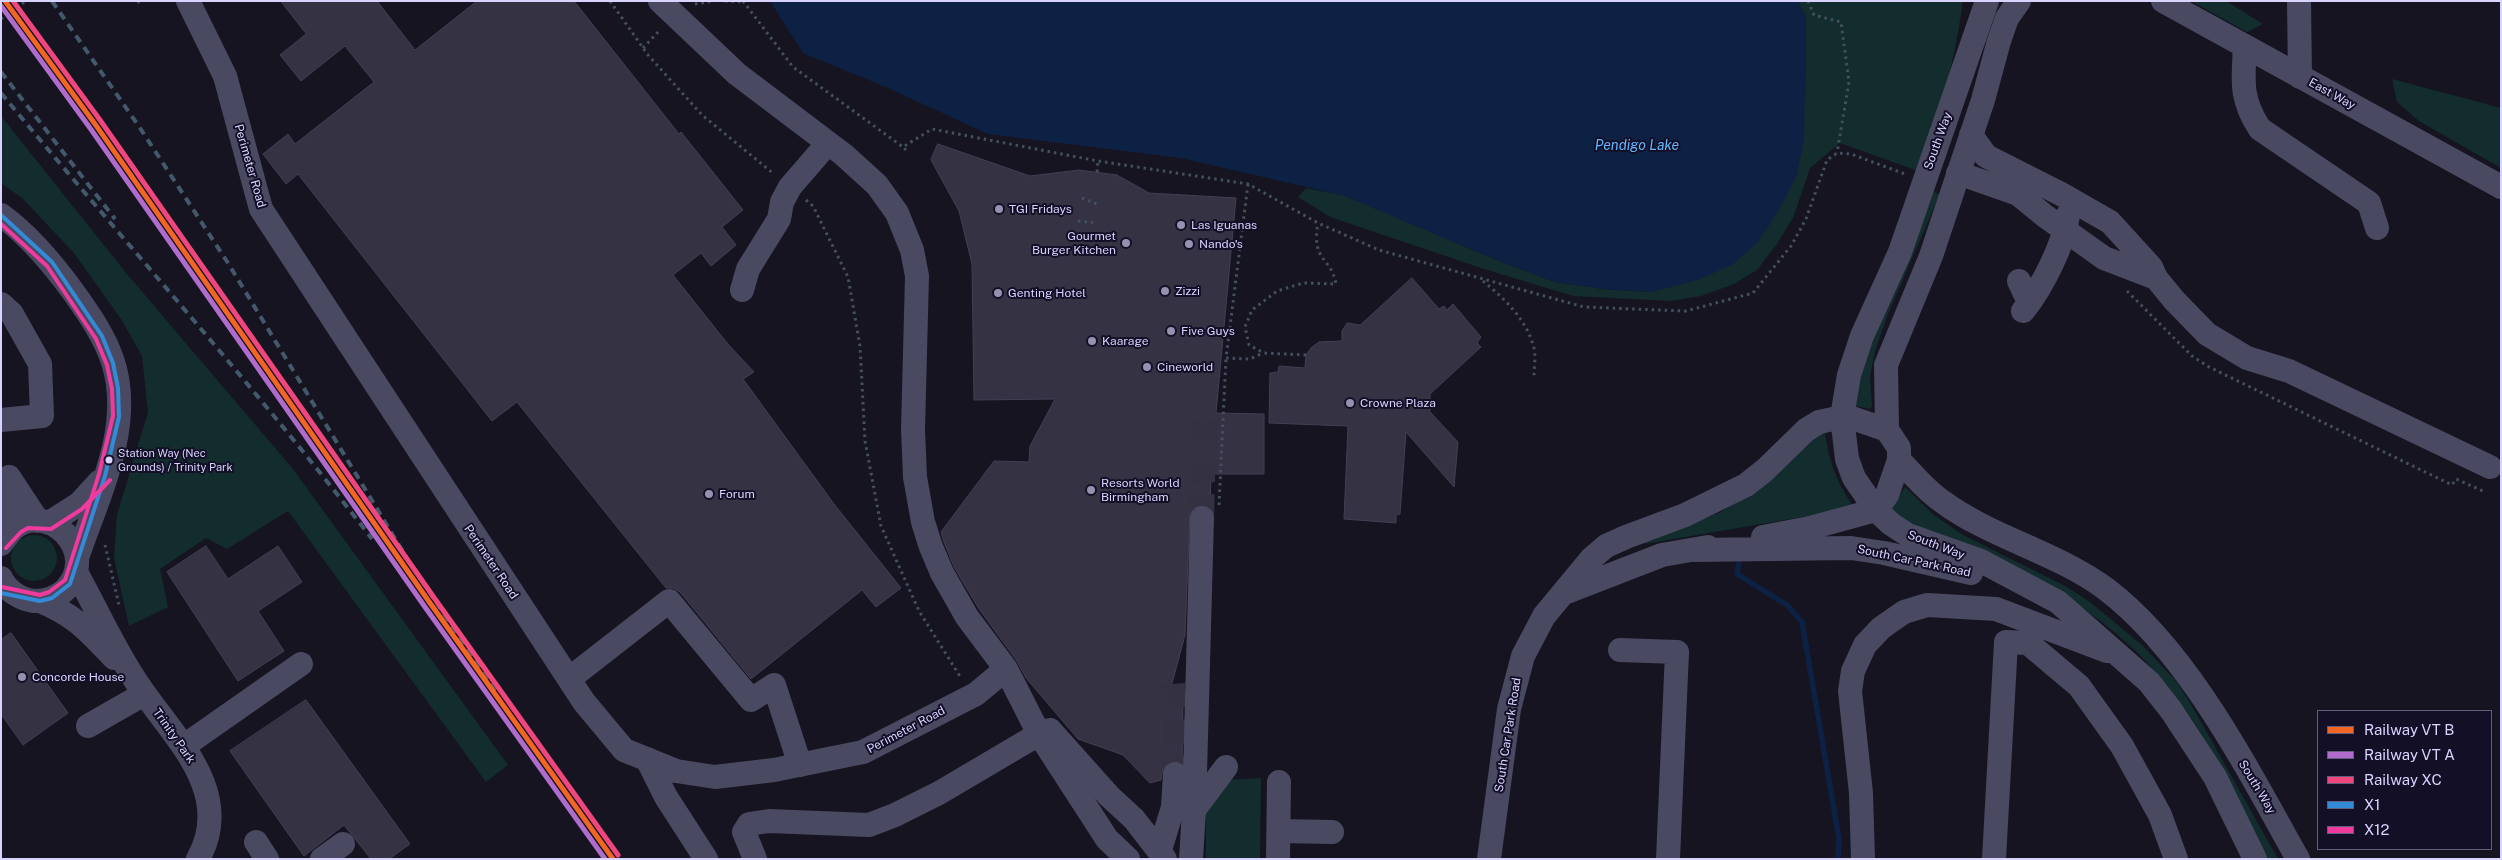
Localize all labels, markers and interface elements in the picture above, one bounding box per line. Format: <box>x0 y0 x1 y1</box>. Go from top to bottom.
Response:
street label: East Way <box>2306 75 2358 113</box>
street label: South Way <box>1921 110 1955 172</box>
street label: Perimeter Road <box>231 123 269 209</box>
water label: Pendigo Lake <box>1595 138 1679 154</box>
place label: TGI Fridays <box>1009 202 1072 216</box>
marker: TGI Fridays <box>993 203 1005 215</box>
place label: Las Iguanas <box>1191 218 1257 232</box>
marker: Las Iguanas <box>1175 219 1187 231</box>
place label: Gourmet Burger Kitchen <box>1032 229 1116 257</box>
marker: Gourmet Burger Kitchen <box>1120 237 1132 249</box>
place label: Nando's <box>1199 237 1243 251</box>
marker: Nando's <box>1183 238 1195 250</box>
place label: Zizzi <box>1175 284 1200 298</box>
marker: Zizzi <box>1159 285 1171 297</box>
place label: Genting Hotel <box>1008 286 1086 300</box>
marker: Genting Hotel <box>992 287 1004 299</box>
place label: Five Guys <box>1181 324 1235 338</box>
marker: Five Guys <box>1165 325 1177 337</box>
place label: Kaarage <box>1102 334 1149 348</box>
marker: Kaarage <box>1086 335 1098 347</box>
place label: Cineworld <box>1157 360 1213 374</box>
marker: Cineworld <box>1141 361 1153 373</box>
place label: Crowne Plaza <box>1360 396 1436 410</box>
marker: Crowne Plaza <box>1344 397 1356 409</box>
place label: Station Way (Nec Grounds) / Trinity Park <box>118 447 233 473</box>
marker: Station Way (Nec Grounds) / Trinity Park <box>104 455 114 465</box>
place label: Resorts World Birmingham <box>1101 476 1180 504</box>
marker: Resorts World Birmingham <box>1085 484 1097 496</box>
place label: Forum <box>719 487 755 501</box>
marker: Forum <box>703 488 715 500</box>
street label: Perimeter Road <box>461 522 521 602</box>
street label: South Way <box>1905 528 1967 562</box>
street label: South Car Park Road <box>1856 542 1972 580</box>
place label: Concorde House <box>32 670 124 684</box>
marker: Concorde House <box>16 671 28 683</box>
street label: South Car Park Road <box>1492 677 1524 793</box>
street label: Perimeter Road <box>865 703 947 757</box>
street label: Trinity Park <box>150 706 198 766</box>
legend <box>2317 710 2492 850</box>
text: Railway VT B <box>2364 721 2454 738</box>
text: Railway VT A <box>2364 746 2455 763</box>
street label: South Way <box>2235 758 2279 816</box>
text: Railway XC <box>2364 771 2442 788</box>
text: X1 <box>2364 796 2380 813</box>
text: X12 <box>2364 821 2389 838</box>

